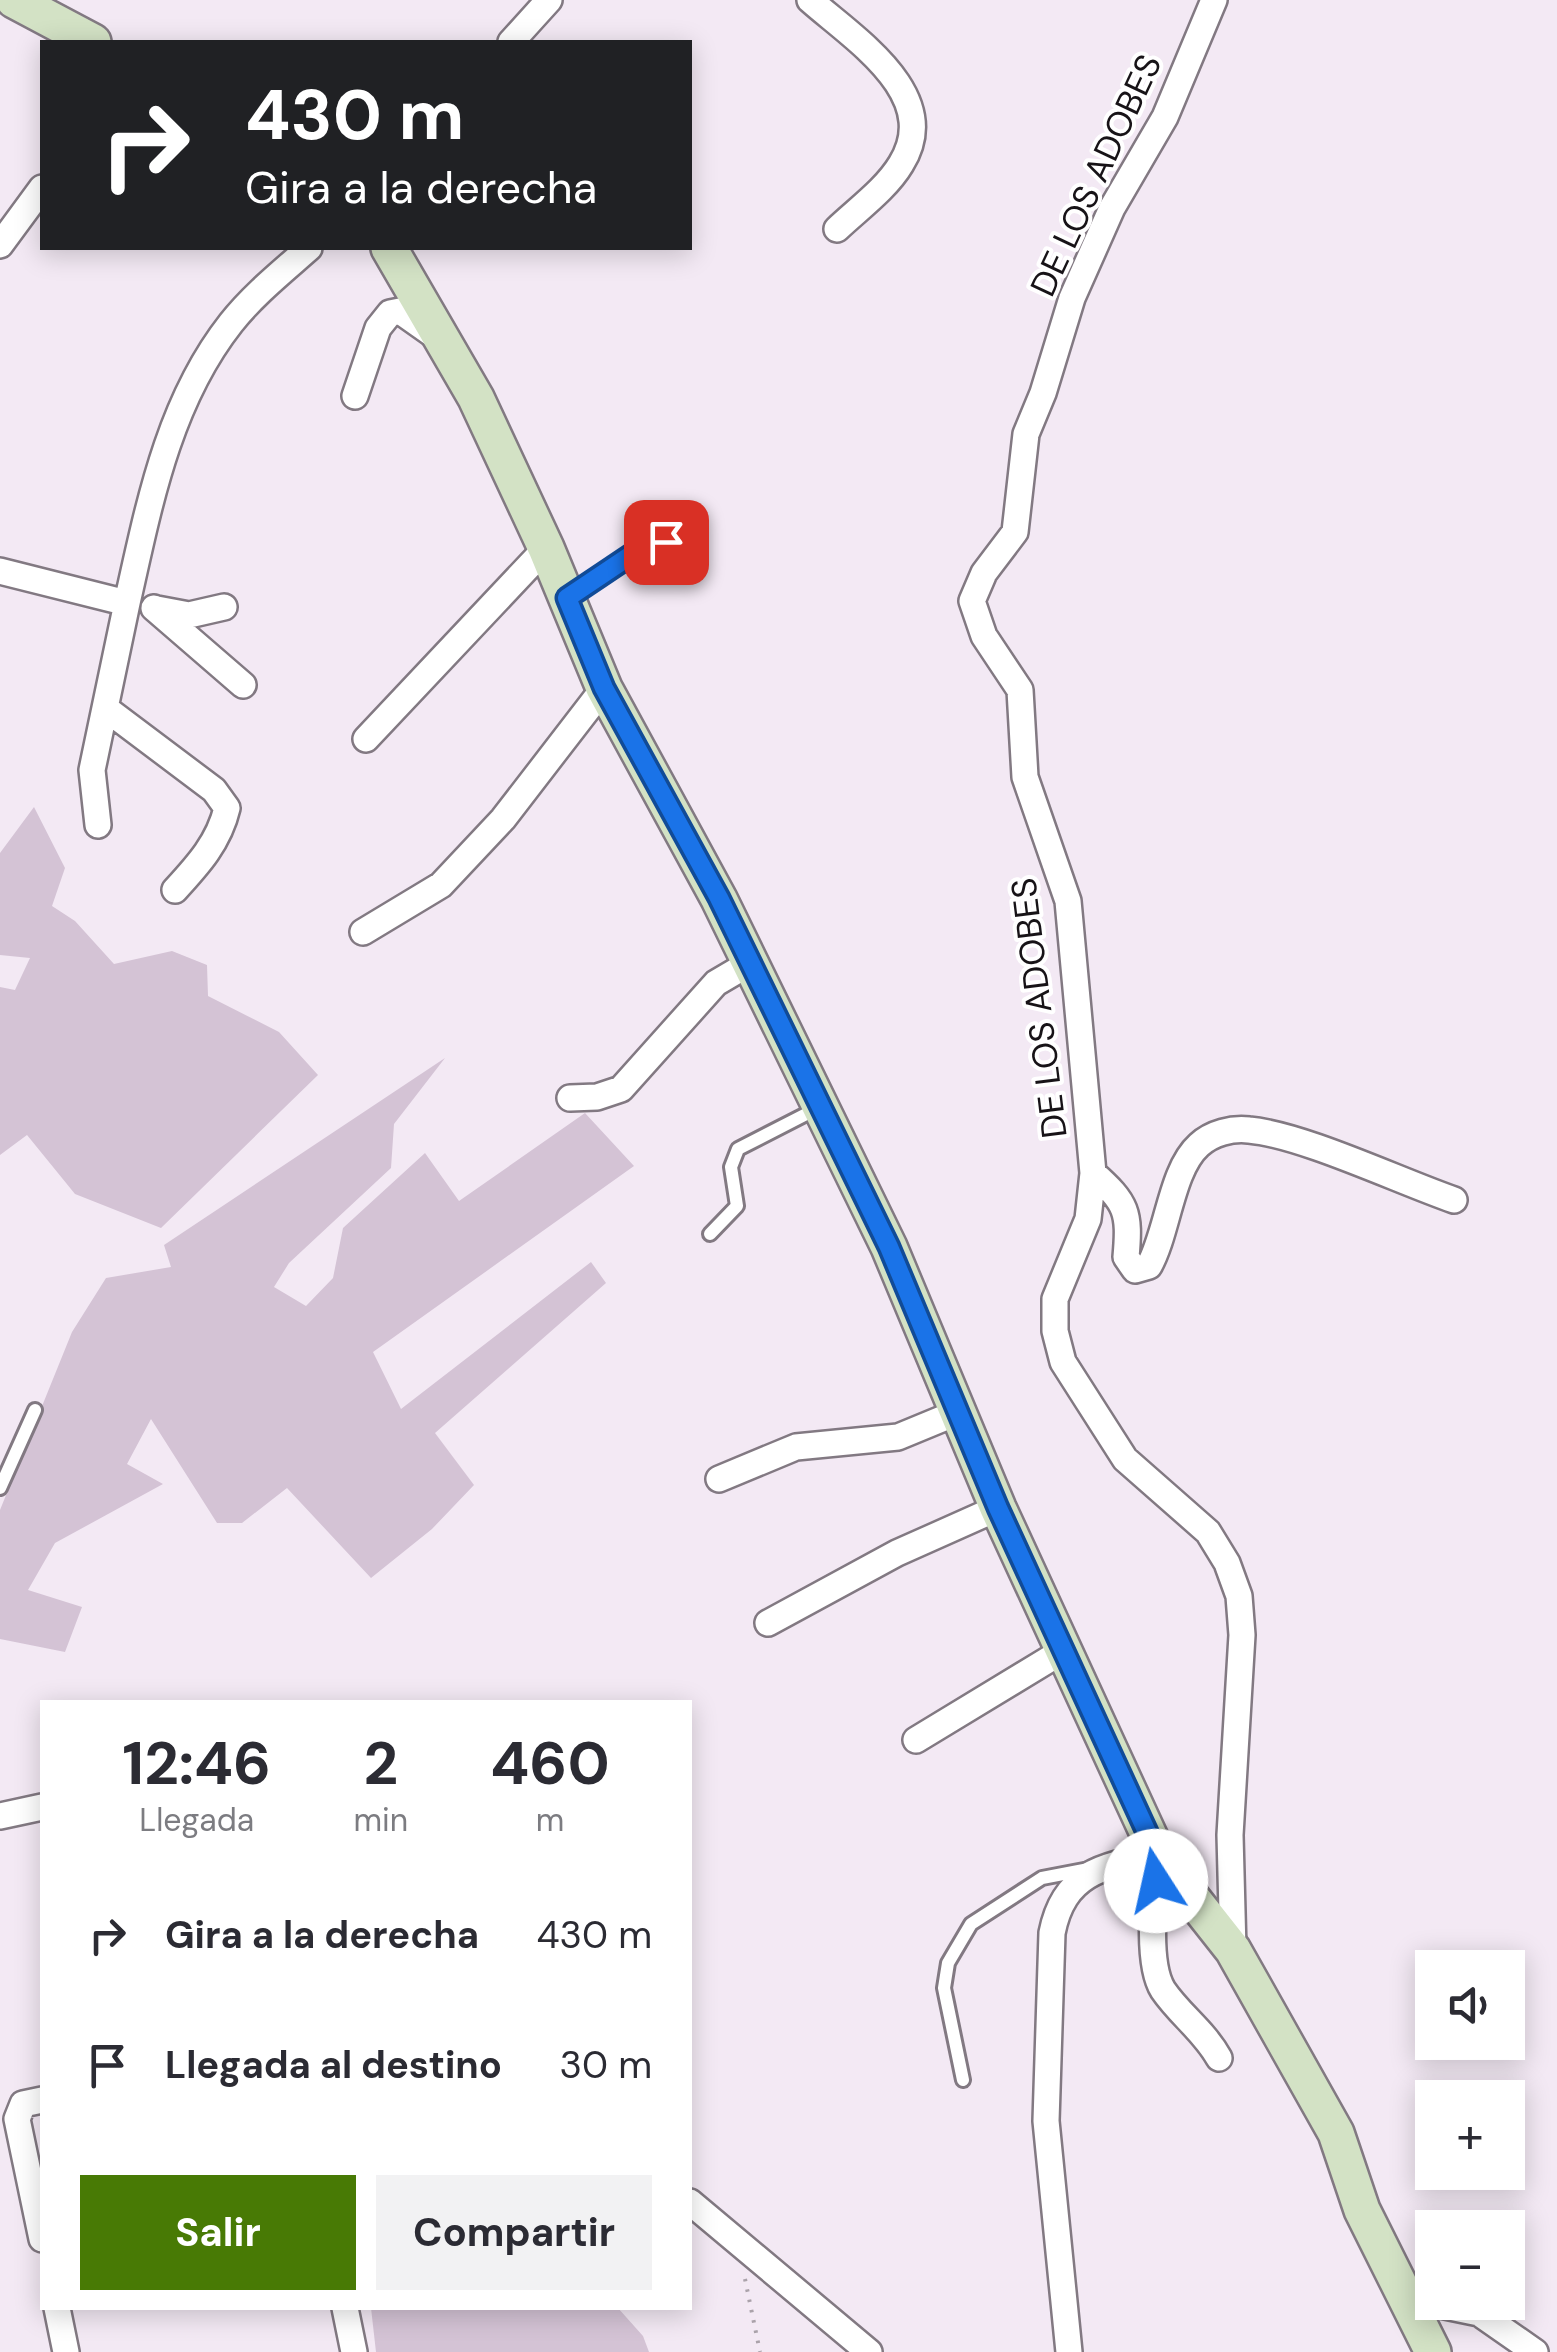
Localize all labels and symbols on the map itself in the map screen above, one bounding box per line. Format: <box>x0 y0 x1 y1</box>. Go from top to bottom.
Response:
street label: DE LOS ADOBES <box>1020 47 1172 303</box>
pin <box>624 500 709 585</box>
street label: DE LOS ADOBES <box>1000 875 1078 1141</box>
position arrow <box>1104 1829 1208 1933</box>

